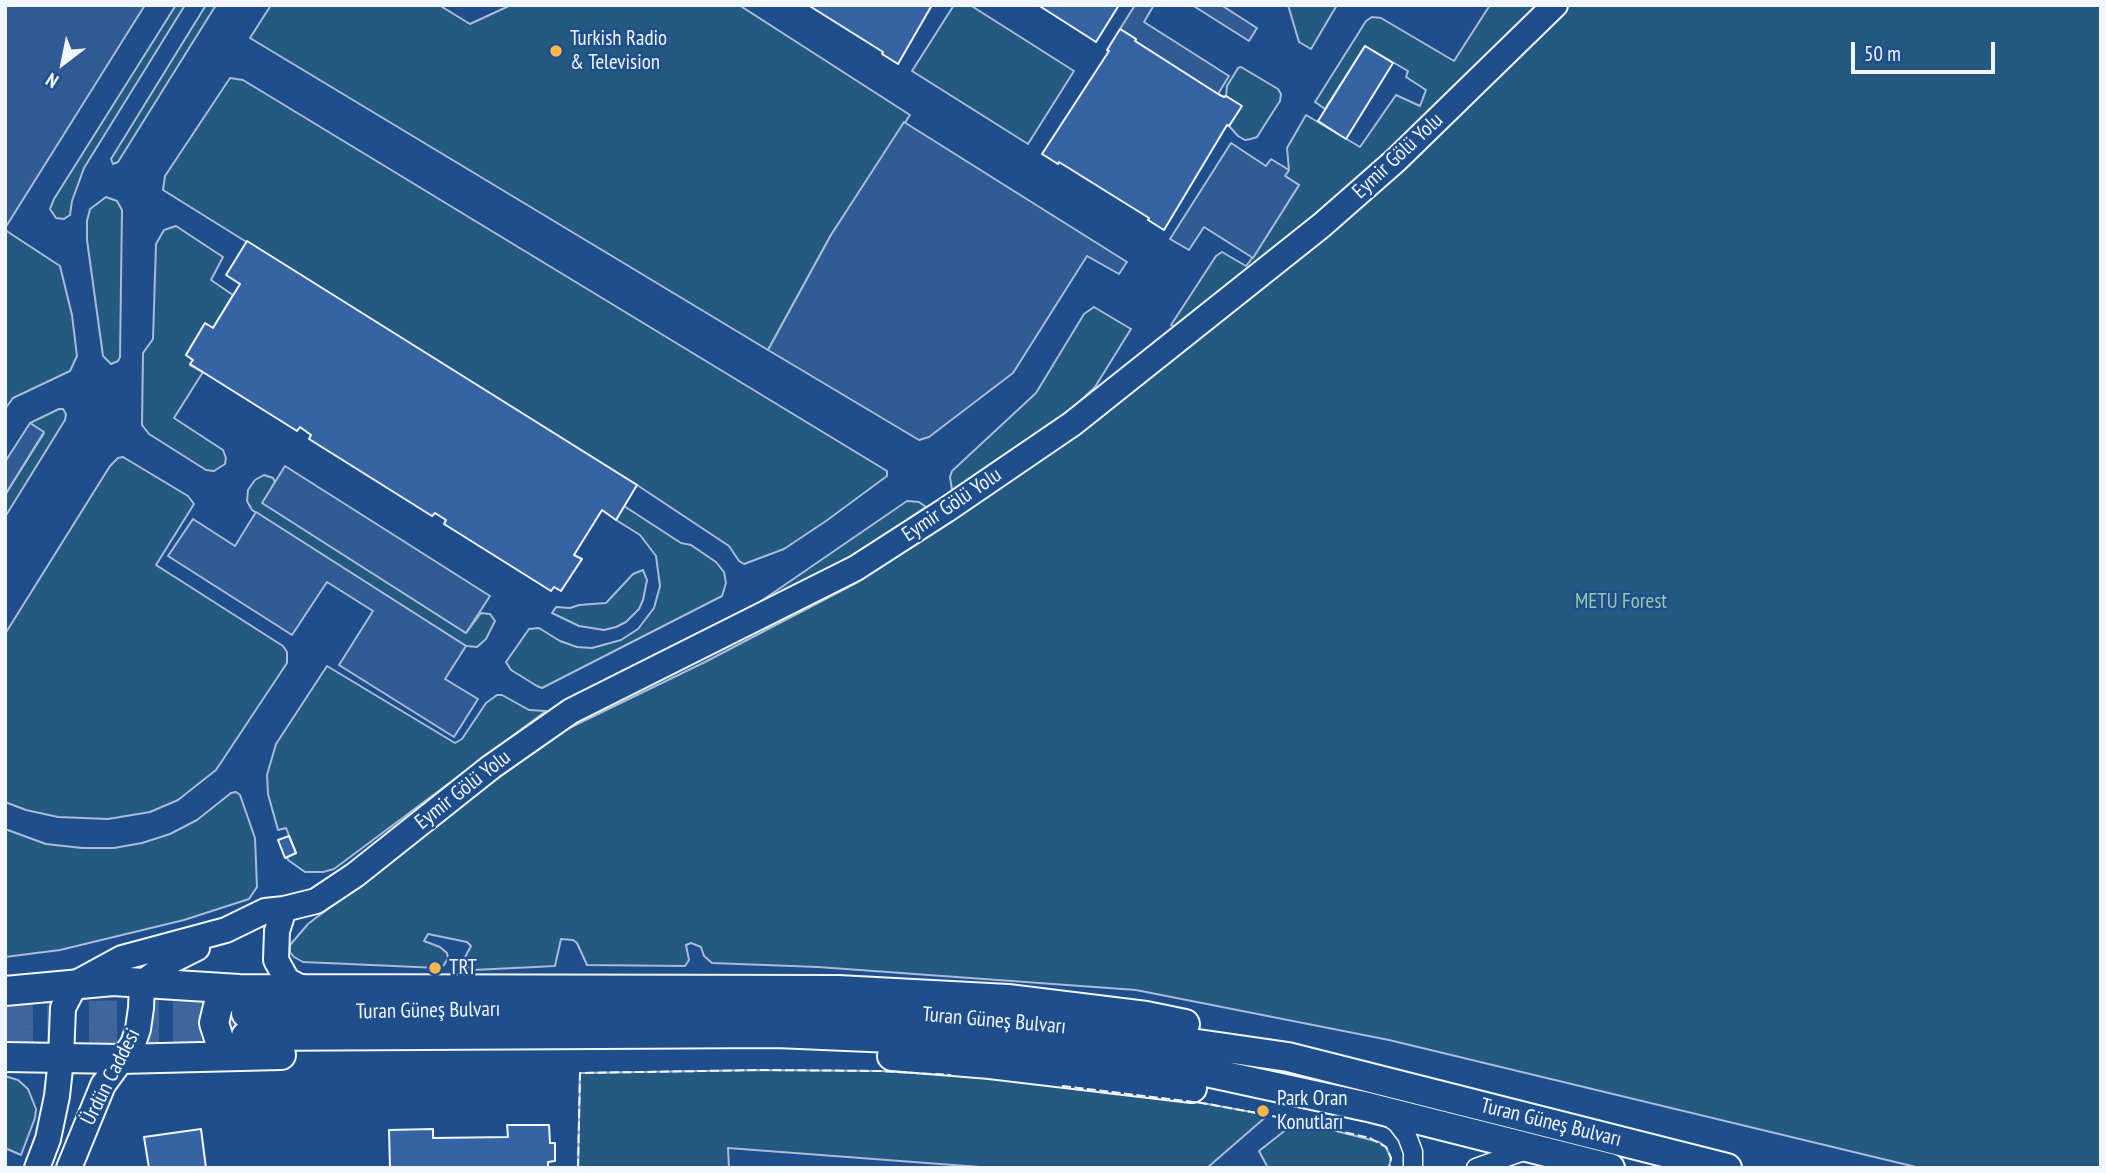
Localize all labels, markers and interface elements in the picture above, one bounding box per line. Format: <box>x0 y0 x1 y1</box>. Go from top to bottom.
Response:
place label: Turkish Radio & Television <box>570 26 667 76</box>
north arrow <box>28 28 98 98</box>
scale bar <box>1854 28 1997 72</box>
text: 50 m <box>1864 40 1901 67</box>
marker: Turkish Radio & Television <box>548 43 564 59</box>
text: N <box>41 68 63 94</box>
street label: Eymir Gölü Yolu <box>1348 108 1448 204</box>
street label: Eymir Gölü Yolu <box>898 463 1006 547</box>
park label: METU Forest <box>1575 589 1667 615</box>
street label: Eymir Gölü Yolu <box>410 745 516 835</box>
place label: TRT <box>449 955 477 981</box>
marker: TRT <box>427 960 443 976</box>
street label: Turan Güneş Bulvarı <box>356 997 500 1025</box>
street label: Turan Güneş Bulvarı <box>921 1002 1067 1040</box>
street label: Ürdün Caddesi <box>76 1025 146 1129</box>
place label: Park Oran Konutları <box>1277 1086 1348 1136</box>
street label: Turan Güneş Bulvarı <box>1478 1093 1624 1153</box>
marker: Park Oran Konutları <box>1255 1103 1271 1119</box>

